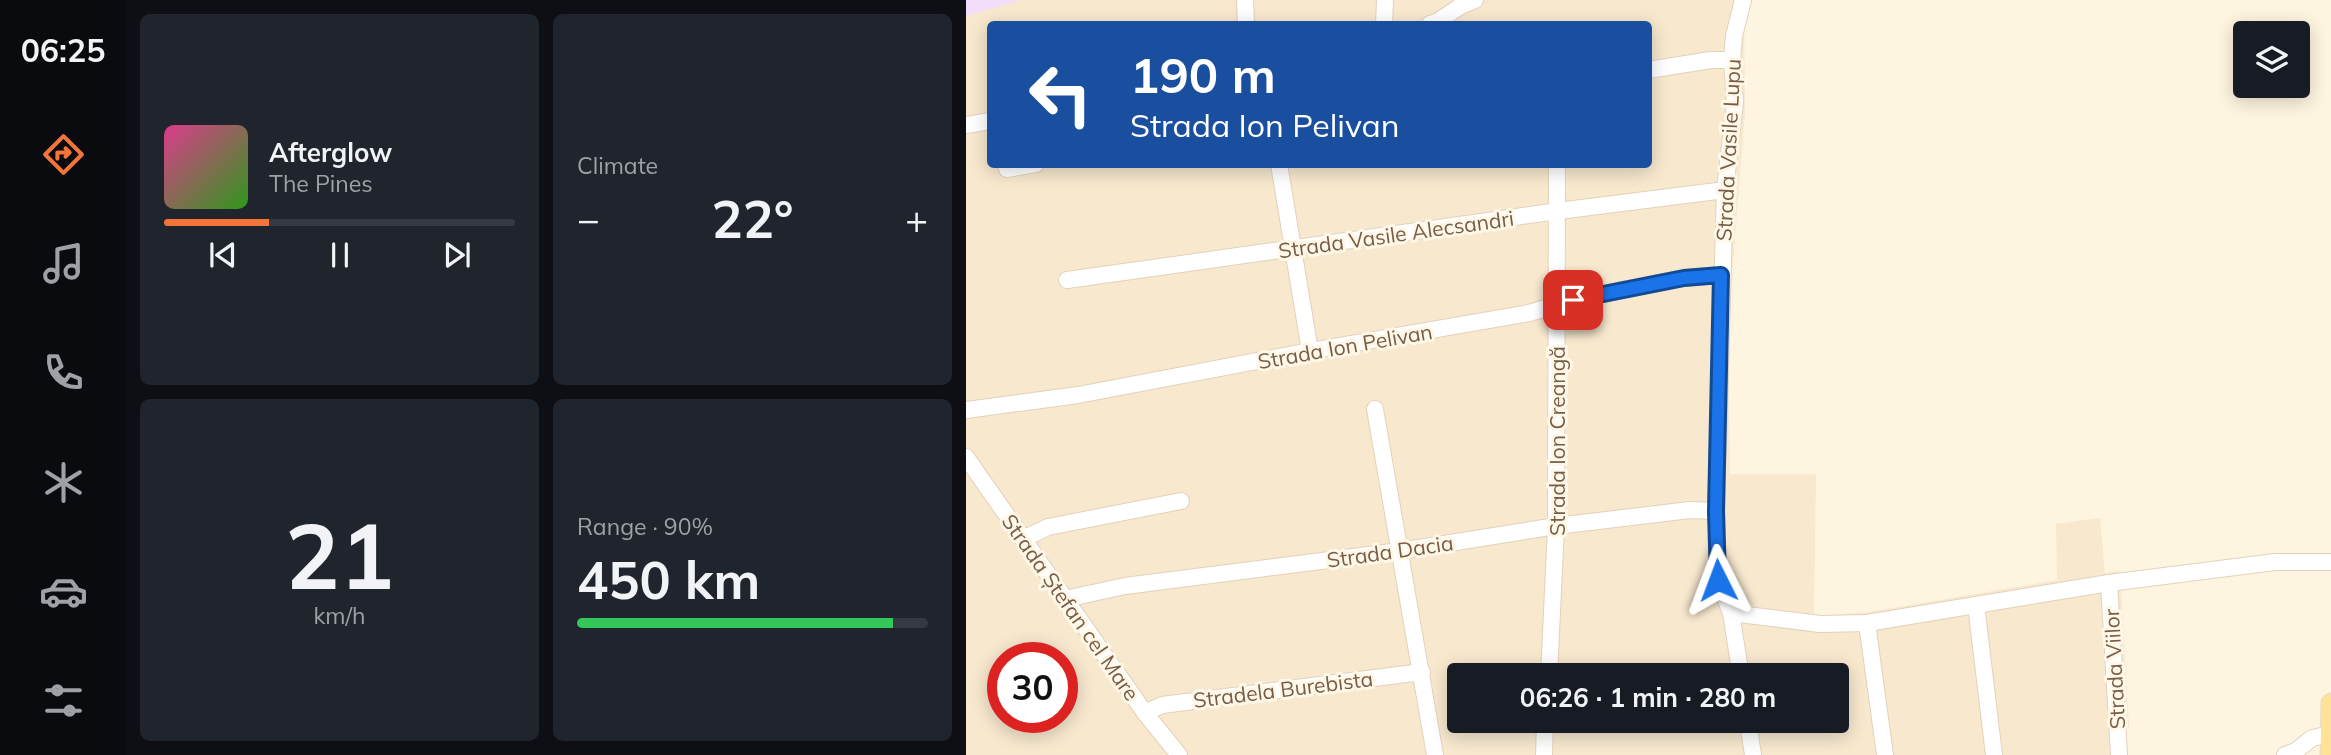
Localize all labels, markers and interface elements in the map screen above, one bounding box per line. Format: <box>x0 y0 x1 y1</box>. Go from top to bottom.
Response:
map controls <box>2233 21 2310 98</box>
button: layers <box>2233 21 2310 98</box>
text: 06:25 <box>21 30 105 70</box>
text: 190 m <box>1130 44 1276 105</box>
icon: left <box>1015 49 1106 140</box>
street label: Strada Vasile Lupu <box>1710 58 1746 242</box>
text: Strada Ion Pelivan <box>1130 105 1400 145</box>
icon: directions <box>39 130 88 179</box>
text: Afterglow <box>269 136 392 169</box>
text: Climate <box>577 151 658 180</box>
text: The Pines <box>269 169 373 198</box>
text: 22° <box>711 186 794 251</box>
text: − <box>577 195 600 243</box>
text: + <box>905 195 928 243</box>
street label: Strada Vasile Alecsandri <box>1277 205 1515 263</box>
icon: previous <box>204 236 242 274</box>
icon: pause <box>321 236 359 274</box>
icon: next <box>438 236 476 274</box>
icon: music <box>39 239 88 288</box>
pin <box>1543 270 1603 330</box>
icon: arrive <box>1554 281 1592 319</box>
street label: Strada Ion Pelivan <box>1256 318 1434 374</box>
street label: Strada Ion Creangă <box>1544 346 1570 536</box>
icon: phone <box>39 348 88 397</box>
icon: climate <box>39 458 88 507</box>
text: 21 <box>285 498 394 612</box>
street label: Strada Ștefan cel Mare <box>996 509 1145 706</box>
text: Range · 90% <box>577 512 713 541</box>
street label: Strada Dacia <box>1325 529 1455 573</box>
position arrow <box>1681 543 1755 617</box>
text: 450 km <box>577 547 760 612</box>
icon: car <box>39 567 88 616</box>
text: km/h <box>313 601 366 630</box>
street label: Strada Viilor <box>2098 608 2130 730</box>
speed limit sign: 30 <box>987 642 1078 733</box>
street label: Stradela Burebista <box>1192 665 1374 713</box>
icon: filters <box>39 676 88 725</box>
text: 06:26 · 1 min · 280 m <box>1520 681 1776 714</box>

